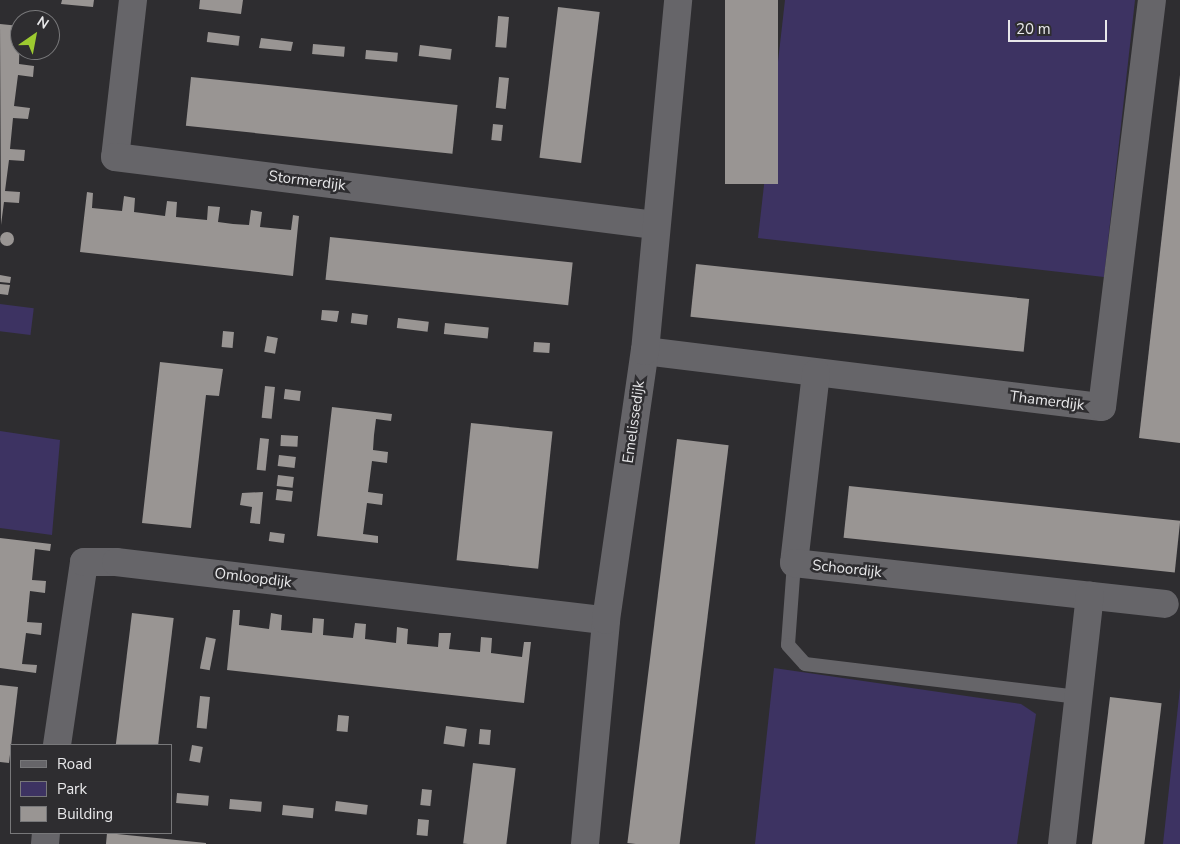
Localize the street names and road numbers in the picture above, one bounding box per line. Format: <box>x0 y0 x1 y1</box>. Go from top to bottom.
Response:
street label: Stormerdijk <box>267 167 347 195</box>
street label: Emelissedijk <box>619 380 649 464</box>
street label: Thamerdijk <box>1009 388 1085 414</box>
street label: Schoordijk <box>811 556 883 582</box>
street label: Omloopdijk <box>213 564 293 592</box>

